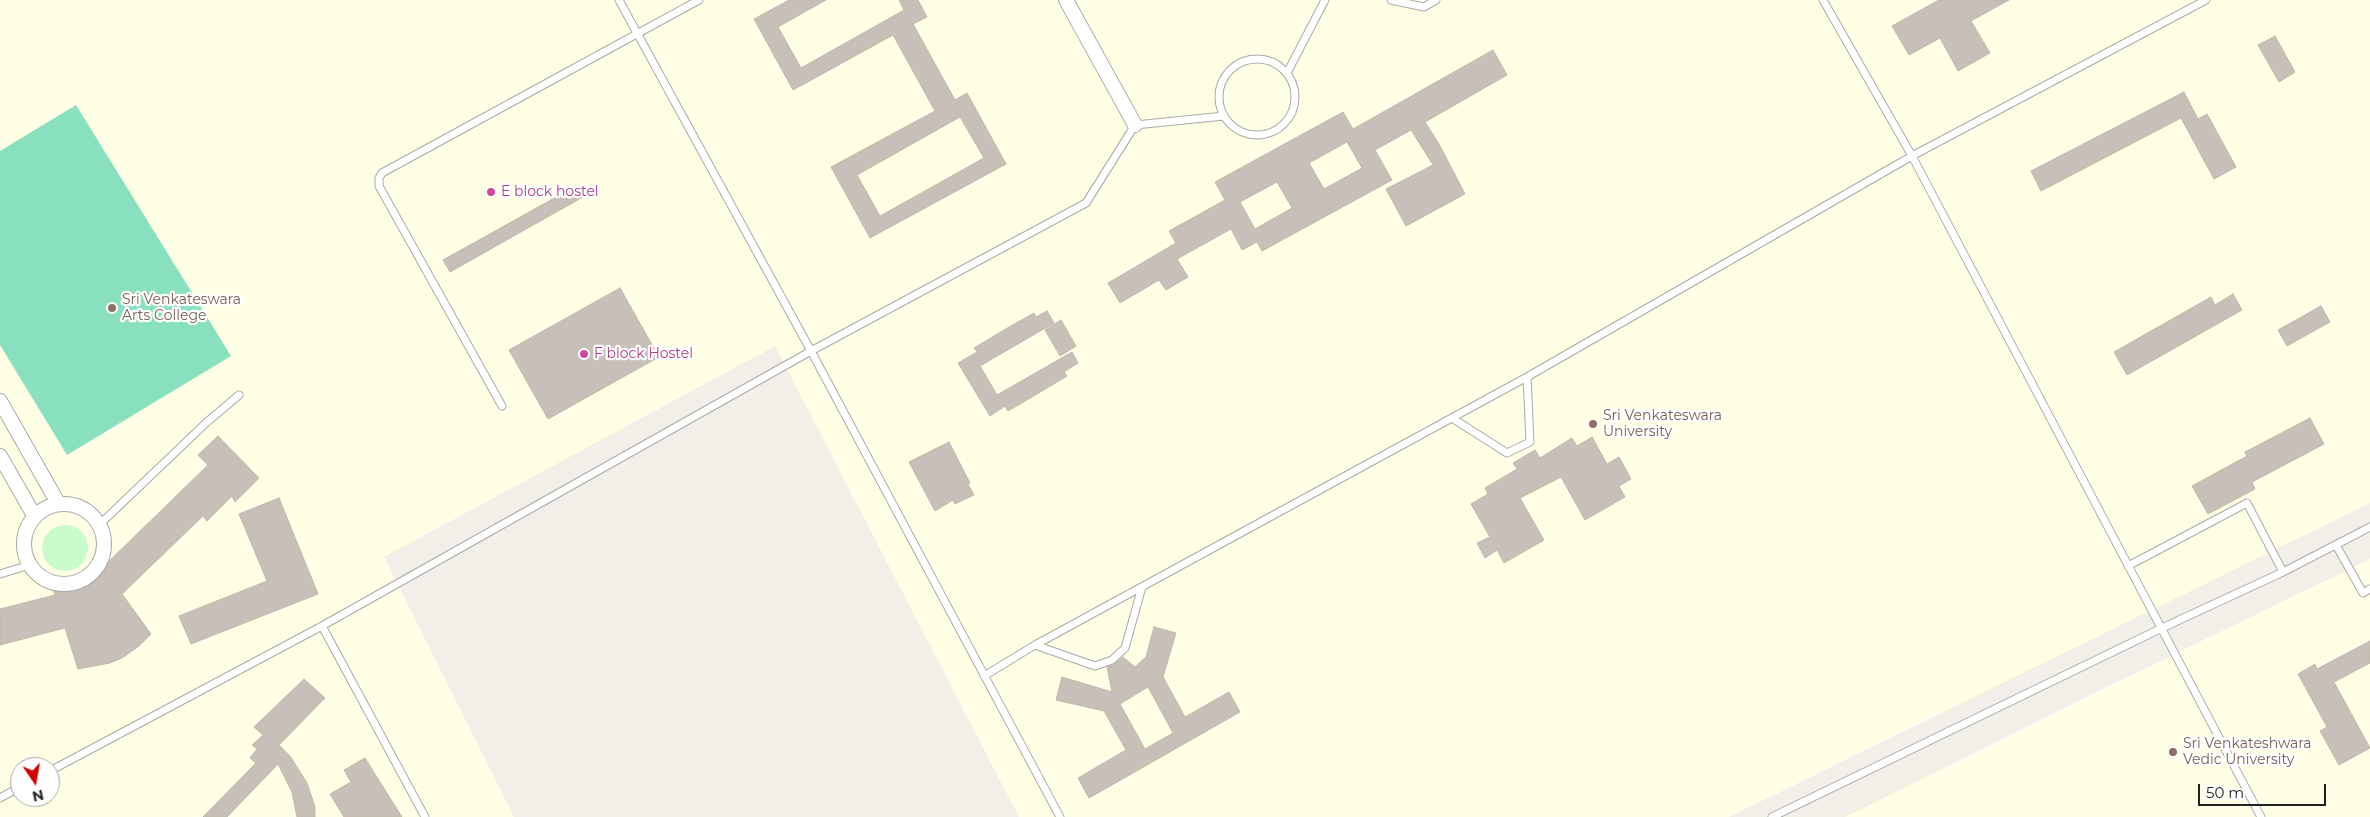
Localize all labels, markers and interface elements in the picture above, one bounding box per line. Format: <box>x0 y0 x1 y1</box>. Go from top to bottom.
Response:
place label: E block hostel <box>501 184 599 200</box>
marker: E block hostel <box>485 186 497 198</box>
place label: Sri Venkateswara Arts College <box>122 292 241 324</box>
marker: Sri Venkateswara Arts College <box>106 302 118 314</box>
place label: F block Hostel <box>594 346 693 362</box>
marker: F block Hostel <box>578 348 590 360</box>
place label: Sri Venkateswara University <box>1603 408 1722 441</box>
marker: Sri Venkateswara University <box>1587 418 1599 430</box>
place label: Sri Venkateshwara Vedic University <box>2183 736 2312 769</box>
marker: Sri Venkateshwara Vedic University <box>2167 746 2179 758</box>
north arrow <box>10 757 60 807</box>
scale bar <box>2200 774 2328 806</box>
text: 50 m <box>2206 783 2244 802</box>
text: N <box>31 786 45 806</box>

